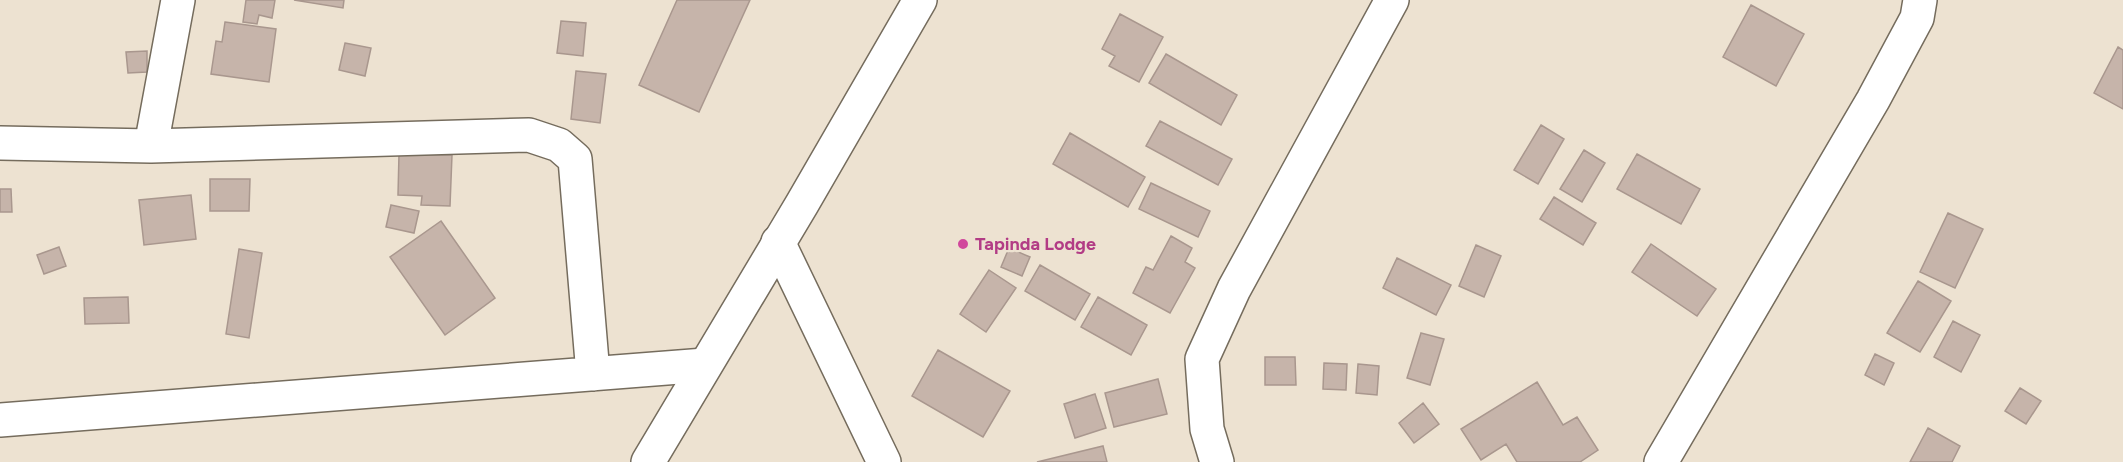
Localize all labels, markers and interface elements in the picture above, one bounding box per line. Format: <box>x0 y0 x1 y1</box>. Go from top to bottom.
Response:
place label: Tapinda Lodge <box>975 233 1096 255</box>
marker: Tapinda Lodge <box>956 237 970 251</box>

